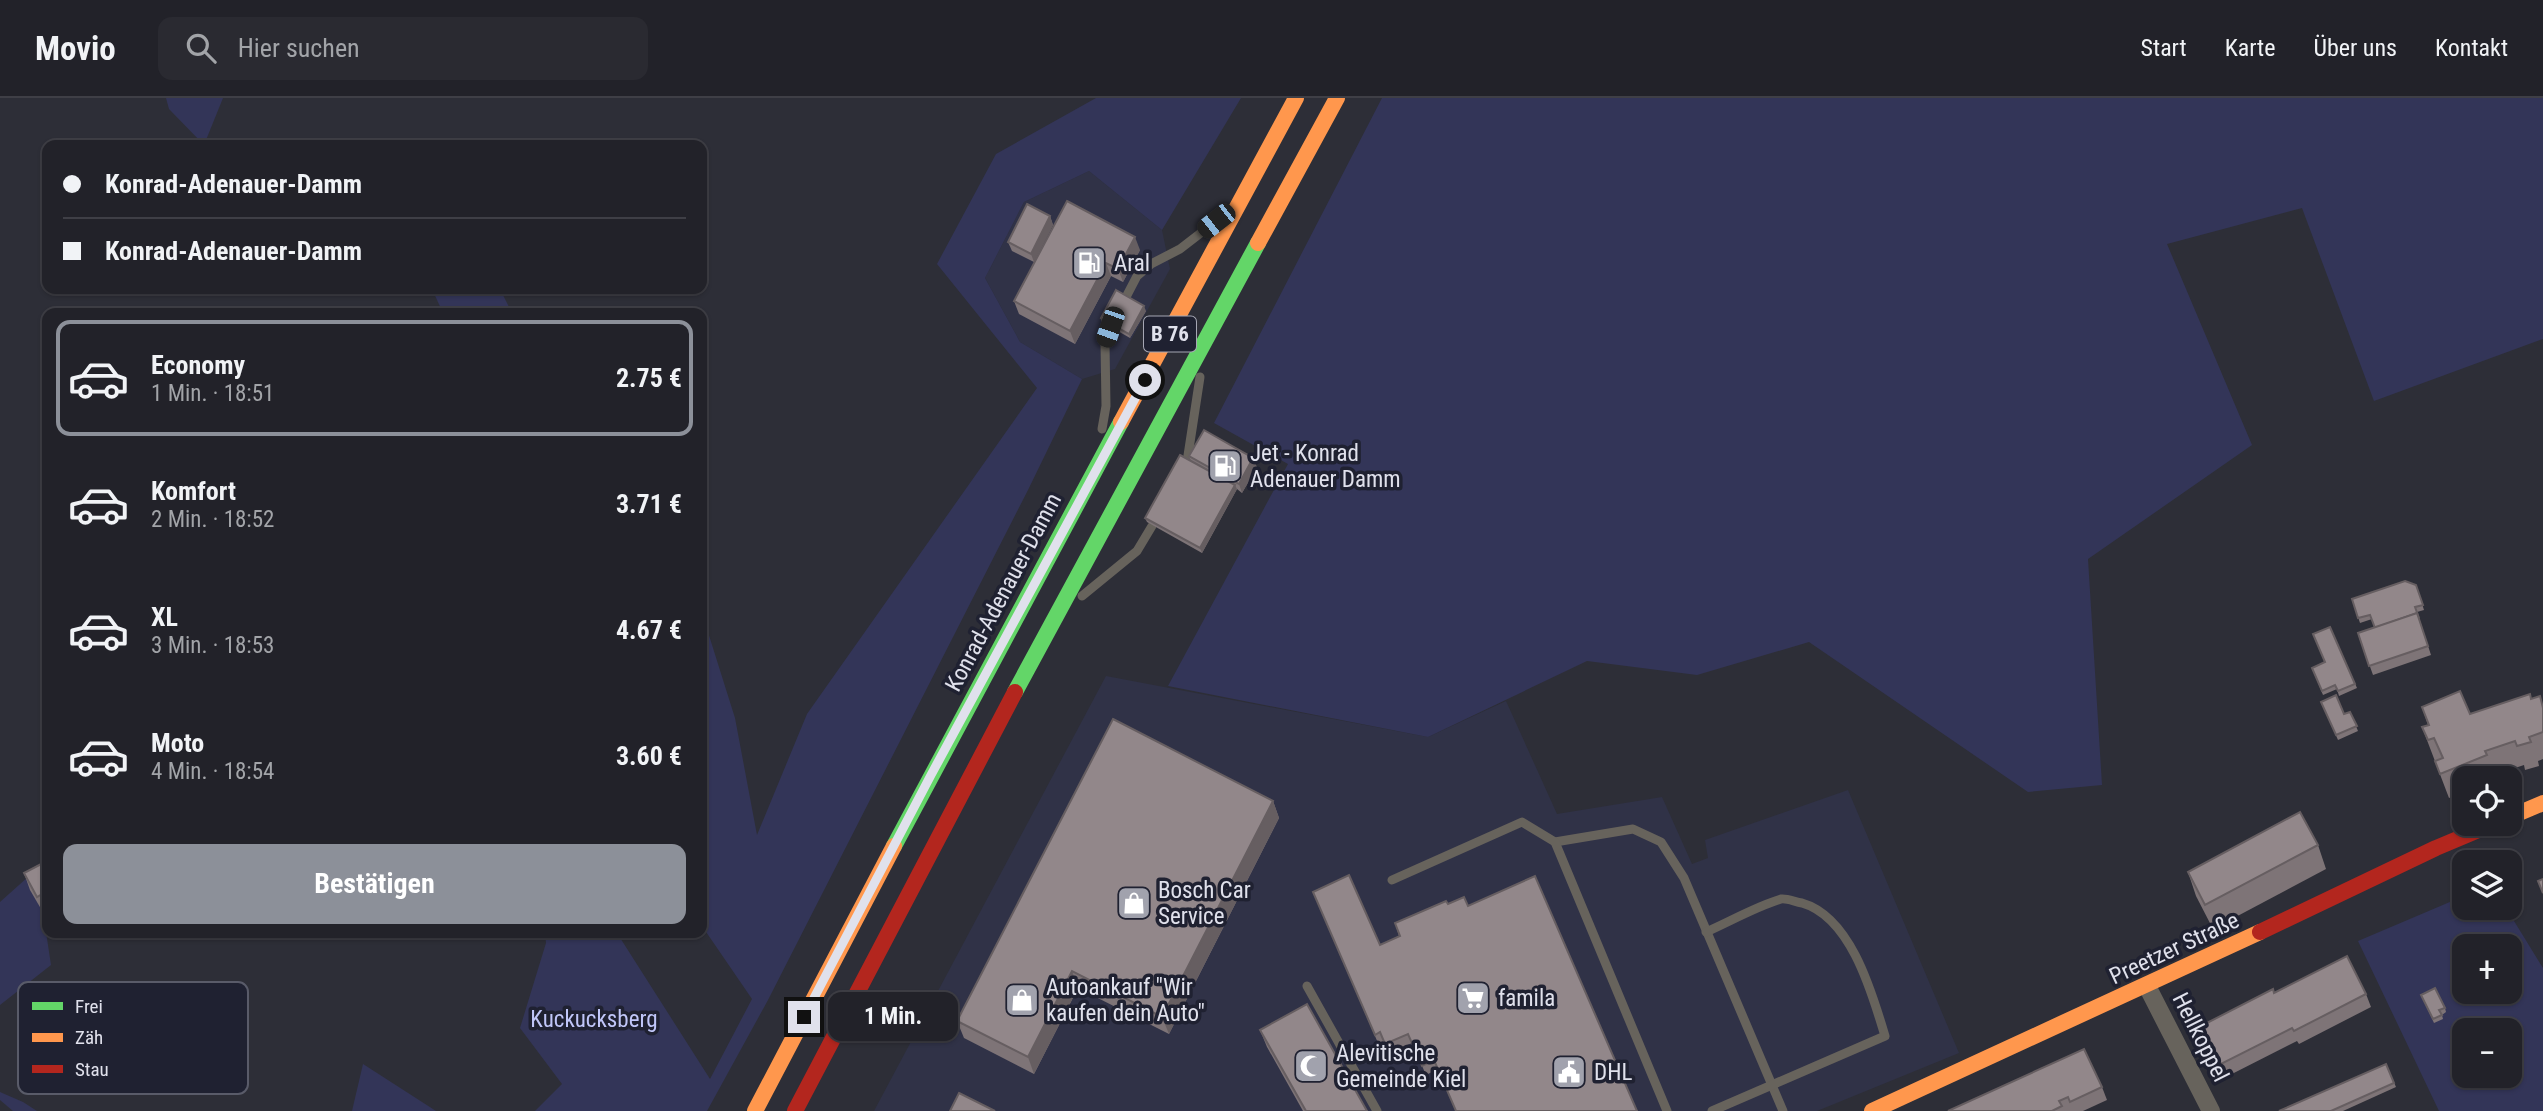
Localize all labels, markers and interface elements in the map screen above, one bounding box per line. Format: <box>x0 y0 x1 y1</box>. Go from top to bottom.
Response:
search box <box>158 17 648 80</box>
text: Movio <box>35 29 116 68</box>
icon: search <box>182 29 220 67</box>
text: Hier suchen <box>238 33 360 63</box>
text: Start <box>2141 34 2187 62</box>
text: Karte <box>2225 34 2275 62</box>
text: Über uns <box>2313 34 2397 62</box>
text: Kontakt <box>2435 34 2508 62</box>
text: Konrad-Adenauer-Damm <box>105 169 362 199</box>
car <box>1193 200 1240 242</box>
text: Konrad-Adenauer-Damm <box>105 236 362 266</box>
fuel station icon: Aral <box>1070 244 1108 282</box>
place label: Aral <box>1114 250 1150 277</box>
car <box>1094 304 1127 350</box>
road number: B 76 <box>1144 316 1196 352</box>
icon: car <box>67 347 130 410</box>
text: Economy <box>151 350 245 380</box>
text: 2.75 € <box>616 363 682 393</box>
route start <box>1129 364 1161 396</box>
text: 1 Min. · 18:51 <box>151 380 274 407</box>
place label: Jet - Konrad Adenauer Damm <box>1250 440 1401 493</box>
fuel station icon: Jet - Konrad Adenauer Damm <box>1206 447 1244 485</box>
icon: car <box>67 473 130 536</box>
text: Komfort <box>151 476 236 506</box>
street label: Konrad-Adenauer-Damm <box>940 488 1067 696</box>
text: 3.71 € <box>616 489 682 519</box>
text: 2 Min. · 18:52 <box>151 506 274 533</box>
icon: car <box>67 599 130 662</box>
text: XL <box>151 602 178 632</box>
text: 4.67 € <box>616 615 682 645</box>
text: 3 Min. · 18:53 <box>151 632 274 659</box>
icon: car <box>67 725 130 788</box>
text: Moto <box>151 728 204 758</box>
text: 3.60 € <box>616 741 682 771</box>
text: 4 Min. · 18:54 <box>151 758 274 785</box>
map controls <box>2452 766 2522 1088</box>
button: locate <box>2452 766 2522 836</box>
button: Bestätigen <box>63 844 686 924</box>
button: layers <box>2452 850 2522 920</box>
place label: Bosch Car Service <box>1158 877 1251 930</box>
shop icon: Bosch Car Service <box>1115 884 1153 922</box>
street label: Preetzer Straße <box>2105 907 2243 990</box>
button: + <box>2452 934 2522 1004</box>
place label: Autoankauf "Wir kaufen dein Auto" <box>1046 974 1205 1027</box>
supermarket icon: famila <box>1454 979 1492 1017</box>
shop icon: Autoankauf "Wir kaufen dein Auto" <box>1003 981 1041 1019</box>
legend <box>18 982 248 1094</box>
place label: famila <box>1498 985 1555 1012</box>
street label: Hellkoppel <box>2167 988 2234 1086</box>
callout: 1 Min. <box>828 992 958 1042</box>
text: Frei <box>75 995 103 1018</box>
route end <box>788 1001 820 1033</box>
text: 1 Min. <box>864 1003 922 1030</box>
park label: Kuckucksberg <box>530 1006 658 1033</box>
button: − <box>2452 1018 2522 1088</box>
text: Zäh <box>75 1026 103 1049</box>
place label: Alevitische Gemeinde Kiel <box>1336 1040 1466 1093</box>
mosque icon: Alevitische Gemeinde Kiel <box>1292 1047 1330 1085</box>
public building icon: DHL <box>1550 1053 1588 1091</box>
text: Stau <box>75 1058 109 1081</box>
place label: DHL <box>1594 1059 1632 1086</box>

